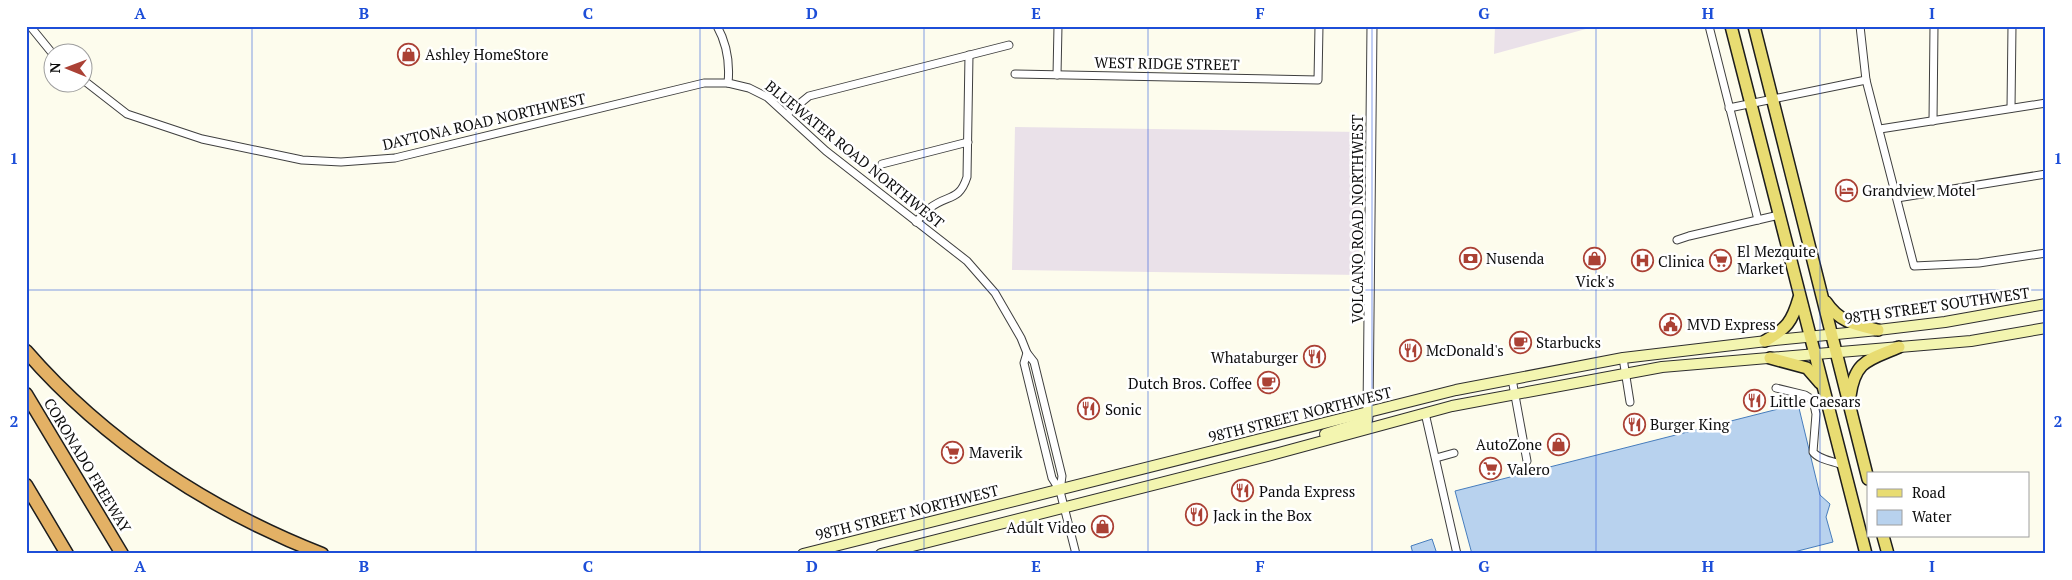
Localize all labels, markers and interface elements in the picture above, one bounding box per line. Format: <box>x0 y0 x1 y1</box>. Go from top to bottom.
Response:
text: A <box>134 2 146 24</box>
text: B <box>359 2 369 24</box>
text: C <box>583 2 593 24</box>
text: D <box>806 2 818 24</box>
text: E <box>1031 2 1041 24</box>
text: F <box>1255 2 1265 24</box>
text: G <box>1478 2 1490 24</box>
text: H <box>1702 2 1714 24</box>
text: I <box>1929 2 1935 24</box>
north arrow <box>42 42 92 92</box>
shop icon: Ashley HomeStore <box>397 42 421 66</box>
place label: Ashley HomeStore <box>425 44 548 64</box>
street label: WEST RIDGE STREET <box>1094 52 1240 74</box>
text: N <box>45 62 64 73</box>
street label: BLUEWATER ROAD NORTHWEST <box>762 76 948 232</box>
street label: DAYTONA ROAD NORTHWEST <box>380 88 588 154</box>
street label: VOLCANO ROAD NORTHWEST <box>1347 115 1367 323</box>
text: 1 <box>9 147 19 169</box>
text: 1 <box>2053 147 2063 169</box>
hotel icon: Grandview Motel <box>1834 178 1858 202</box>
place label: Grandview Motel <box>1862 180 1976 200</box>
place label: El Mezquite Market <box>1737 241 1816 278</box>
bank icon: Nusenda <box>1458 246 1482 270</box>
shop icon: Vick's <box>1583 246 1607 270</box>
place label: Nusenda <box>1486 248 1545 268</box>
supermarket icon: El Mezquite Market <box>1709 248 1733 272</box>
hospital icon: Clinica <box>1630 249 1654 273</box>
place label: Clinica <box>1658 251 1705 271</box>
place label: Vick's <box>1576 271 1614 291</box>
street label: 98TH STREET SOUTHWEST <box>1843 282 2031 328</box>
public building icon: MVD Express <box>1659 312 1683 336</box>
place label: MVD Express <box>1687 314 1776 334</box>
cafe icon: Starbucks <box>1508 330 1532 354</box>
place label: Starbucks <box>1536 332 1601 352</box>
restaurant icon: McDonald's <box>1398 338 1422 362</box>
place label: McDonald's <box>1426 340 1504 360</box>
restaurant icon: Whataburger <box>1302 345 1326 369</box>
place label: Whataburger <box>1211 347 1298 367</box>
cafe icon: Dutch Bros. Coffee <box>1256 371 1280 395</box>
place label: Dutch Bros. Coffee <box>1128 373 1252 393</box>
street label: 98TH STREET NORTHWEST <box>1206 382 1394 446</box>
restaurant icon: Little Caesars <box>1742 389 1766 413</box>
place label: Little Caesars <box>1770 391 1861 411</box>
street label: CORONADO FREEWAY <box>40 394 136 536</box>
restaurant icon: Sonic <box>1077 397 1101 421</box>
place label: Sonic <box>1105 399 1142 419</box>
text: 2 <box>9 410 19 432</box>
text: 2 <box>2053 410 2063 432</box>
restaurant icon: Burger King <box>1622 412 1646 436</box>
place label: Burger King <box>1650 414 1731 434</box>
shop icon: AutoZone <box>1546 432 1570 456</box>
place label: AutoZone <box>1476 434 1542 454</box>
supermarket icon: Maverik <box>941 440 965 464</box>
place label: Maverik <box>969 442 1023 462</box>
supermarket icon: Valero <box>1479 457 1503 481</box>
place label: Valero <box>1507 459 1550 479</box>
legend <box>1867 472 2030 538</box>
restaurant icon: Panda Express <box>1231 479 1255 503</box>
street label: 98TH STREET NORTHWEST <box>813 480 1001 544</box>
place label: Panda Express <box>1259 481 1355 501</box>
text: Road <box>1912 482 1945 502</box>
restaurant icon: Jack in the Box <box>1185 503 1209 527</box>
place label: Jack in the Box <box>1213 505 1312 525</box>
text: Water <box>1912 506 1952 526</box>
shop icon: Adult Video <box>1090 515 1114 539</box>
place label: Adult Video <box>1007 517 1086 537</box>
text: A <box>134 555 146 577</box>
text: B <box>359 555 369 577</box>
text: C <box>583 555 593 577</box>
text: D <box>806 555 818 577</box>
text: E <box>1031 555 1041 577</box>
text: F <box>1255 555 1265 577</box>
text: G <box>1478 555 1490 577</box>
text: H <box>1702 555 1714 577</box>
text: I <box>1929 555 1935 577</box>

